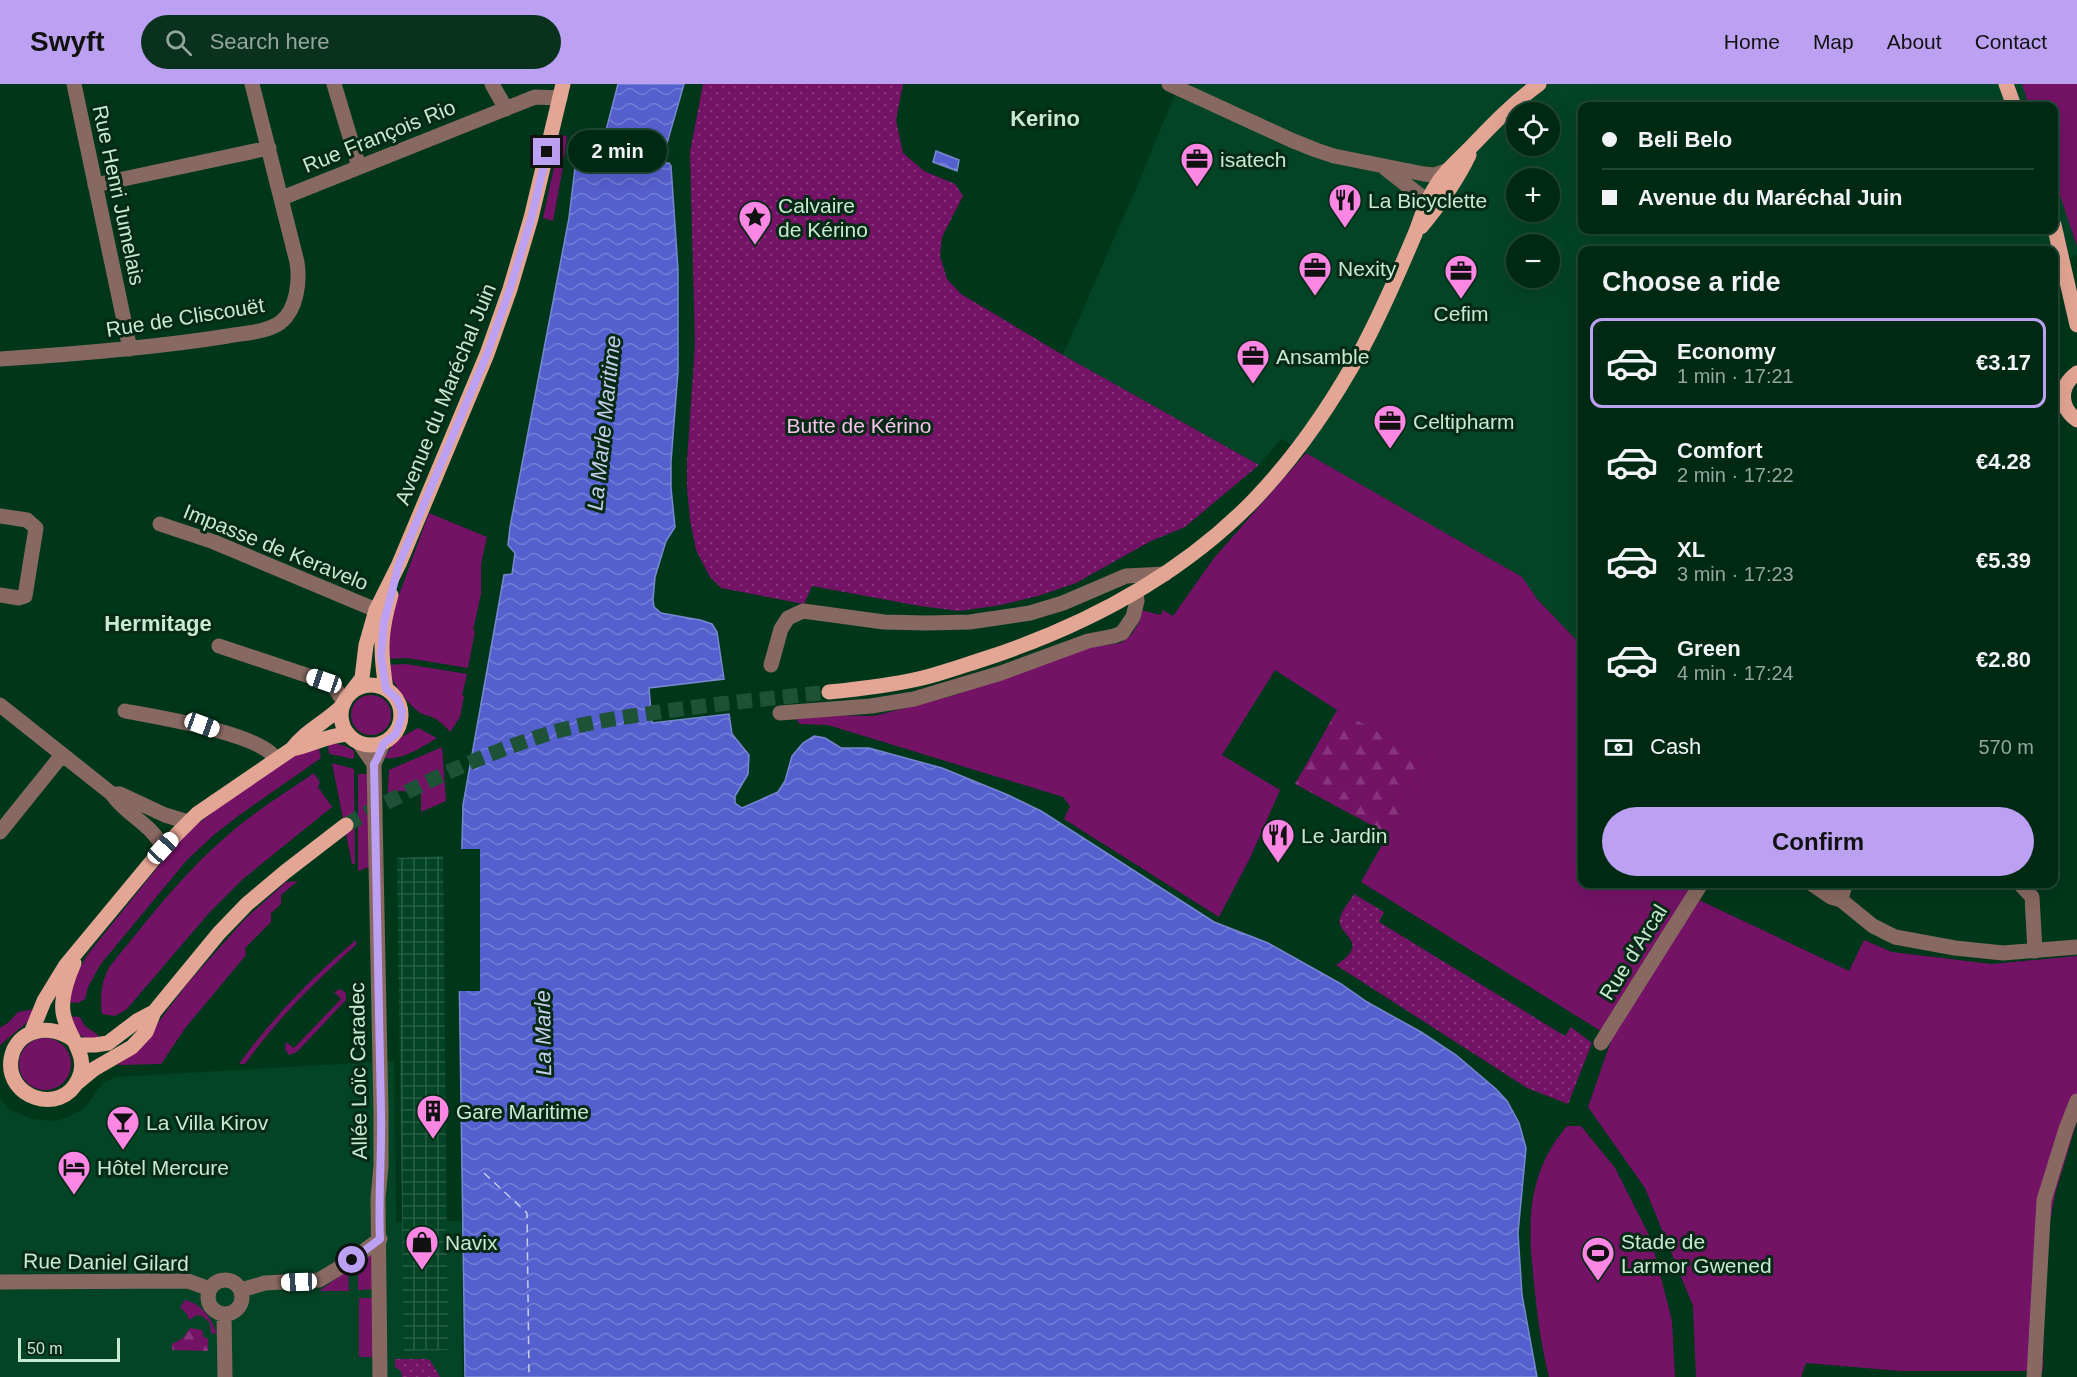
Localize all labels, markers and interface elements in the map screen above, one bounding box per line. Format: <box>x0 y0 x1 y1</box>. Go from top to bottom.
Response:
search box <box>141 15 561 69</box>
text: Swyft <box>30 26 105 57</box>
icon: search <box>162 26 195 59</box>
text: Search here <box>210 29 330 54</box>
text: Home <box>1724 30 1780 53</box>
text: Map <box>1813 30 1854 53</box>
text: About <box>1887 30 1942 53</box>
text: Contact <box>1975 30 2047 53</box>
street label: Rue François Rio <box>299 95 459 177</box>
map controls <box>1506 102 1560 288</box>
button: locate <box>1506 102 1560 156</box>
street label: Rue Henri Jumelais <box>89 103 149 287</box>
district label: Kerino <box>1010 106 1080 131</box>
text: Beli Belo <box>1638 127 1732 152</box>
callout: 2 min <box>568 131 667 173</box>
route end <box>533 138 560 165</box>
text: 2 min <box>591 140 644 162</box>
office icon: isatech <box>1179 141 1215 188</box>
place label: isatech <box>1220 148 1287 171</box>
button: + <box>1506 168 1560 222</box>
restaurant icon: La Bicyclette <box>1327 182 1363 229</box>
text: Avenue du Maréchal Juin <box>1638 185 1902 210</box>
place label: La Bicyclette <box>1368 189 1487 212</box>
place label: Calvaire de Kérino <box>778 194 868 241</box>
place icon: Calvaire de Kérino <box>737 199 773 246</box>
button: − <box>1506 234 1560 288</box>
office icon: Nexity <box>1297 250 1333 297</box>
office icon: Cefim <box>1443 253 1479 300</box>
place label: Nexity <box>1338 257 1397 280</box>
text: Choose a ride <box>1602 267 1781 297</box>
street label: Avenue du Maréchal Juin <box>390 280 500 508</box>
street label: Rue de Cliscouët <box>104 293 266 341</box>
place label: Cefim <box>1434 302 1488 325</box>
water label: La Marle Maritime <box>582 334 626 512</box>
icon: car <box>1605 336 1659 390</box>
office icon: Ansamble <box>1235 338 1271 385</box>
text: Economy <box>1677 339 1776 364</box>
place label: Ansamble <box>1276 345 1369 368</box>
text: €3.17 <box>1976 350 2031 375</box>
text: 1 min · 17:21 <box>1677 365 1794 387</box>
office icon: Celtipharm <box>1372 403 1408 450</box>
place label: Celtipharm <box>1413 410 1515 433</box>
park label: Butte de Kérino <box>787 414 931 437</box>
icon: car <box>1605 435 1659 489</box>
text: Comfort <box>1677 438 1763 463</box>
text: €4.28 <box>1976 449 2031 474</box>
text: 2 min · 17:22 <box>1677 464 1794 486</box>
street label: Impasse de Keravelo <box>180 499 372 595</box>
icon: car <box>1605 534 1659 588</box>
text: XL <box>1677 537 1705 562</box>
text: €5.39 <box>1976 548 2031 573</box>
text: 3 min · 17:23 <box>1677 563 1794 585</box>
district label: Hermitage <box>104 611 212 636</box>
icon: car <box>1605 633 1659 687</box>
text: Green <box>1677 636 1741 661</box>
text: €2.80 <box>1976 647 2031 672</box>
text: 4 min · 17:24 <box>1677 662 1794 684</box>
car <box>304 667 344 695</box>
car <box>182 710 222 740</box>
icon: cash <box>1602 731 1635 764</box>
text: Cash <box>1650 734 1701 759</box>
text: 570 m <box>1978 736 2034 758</box>
button: Confirm <box>1602 807 2034 876</box>
restaurant icon: Le Jardin <box>1260 817 1296 864</box>
place label: Le Jardin <box>1301 824 1387 847</box>
car <box>144 829 182 867</box>
street label: Rue d'Arcal <box>1595 900 1671 1004</box>
street label: Allée Loïc Caradec <box>345 982 371 1160</box>
water label: La Marle <box>530 990 556 1076</box>
building icon: Gare Maritime <box>415 1093 451 1140</box>
place label: Gare Maritime <box>456 1100 589 1123</box>
bar icon: La Villa Kirov <box>105 1104 141 1151</box>
place label: La Villa Kirov <box>146 1111 269 1134</box>
hotel icon: Hôtel Mercure <box>56 1149 92 1196</box>
place label: Hôtel Mercure <box>97 1156 229 1179</box>
shop icon: Navix <box>404 1224 440 1271</box>
place label: Stade de Larmor Gwened <box>1621 1230 1772 1277</box>
place label: Navix <box>445 1231 498 1254</box>
sports icon: Stade de Larmor Gwened <box>1580 1235 1616 1282</box>
route start <box>338 1246 365 1273</box>
street label: Rue Daniel Gilard <box>23 1249 189 1275</box>
car <box>281 1272 317 1292</box>
scale bar <box>18 1335 120 1362</box>
text: 50 m <box>27 1340 63 1357</box>

